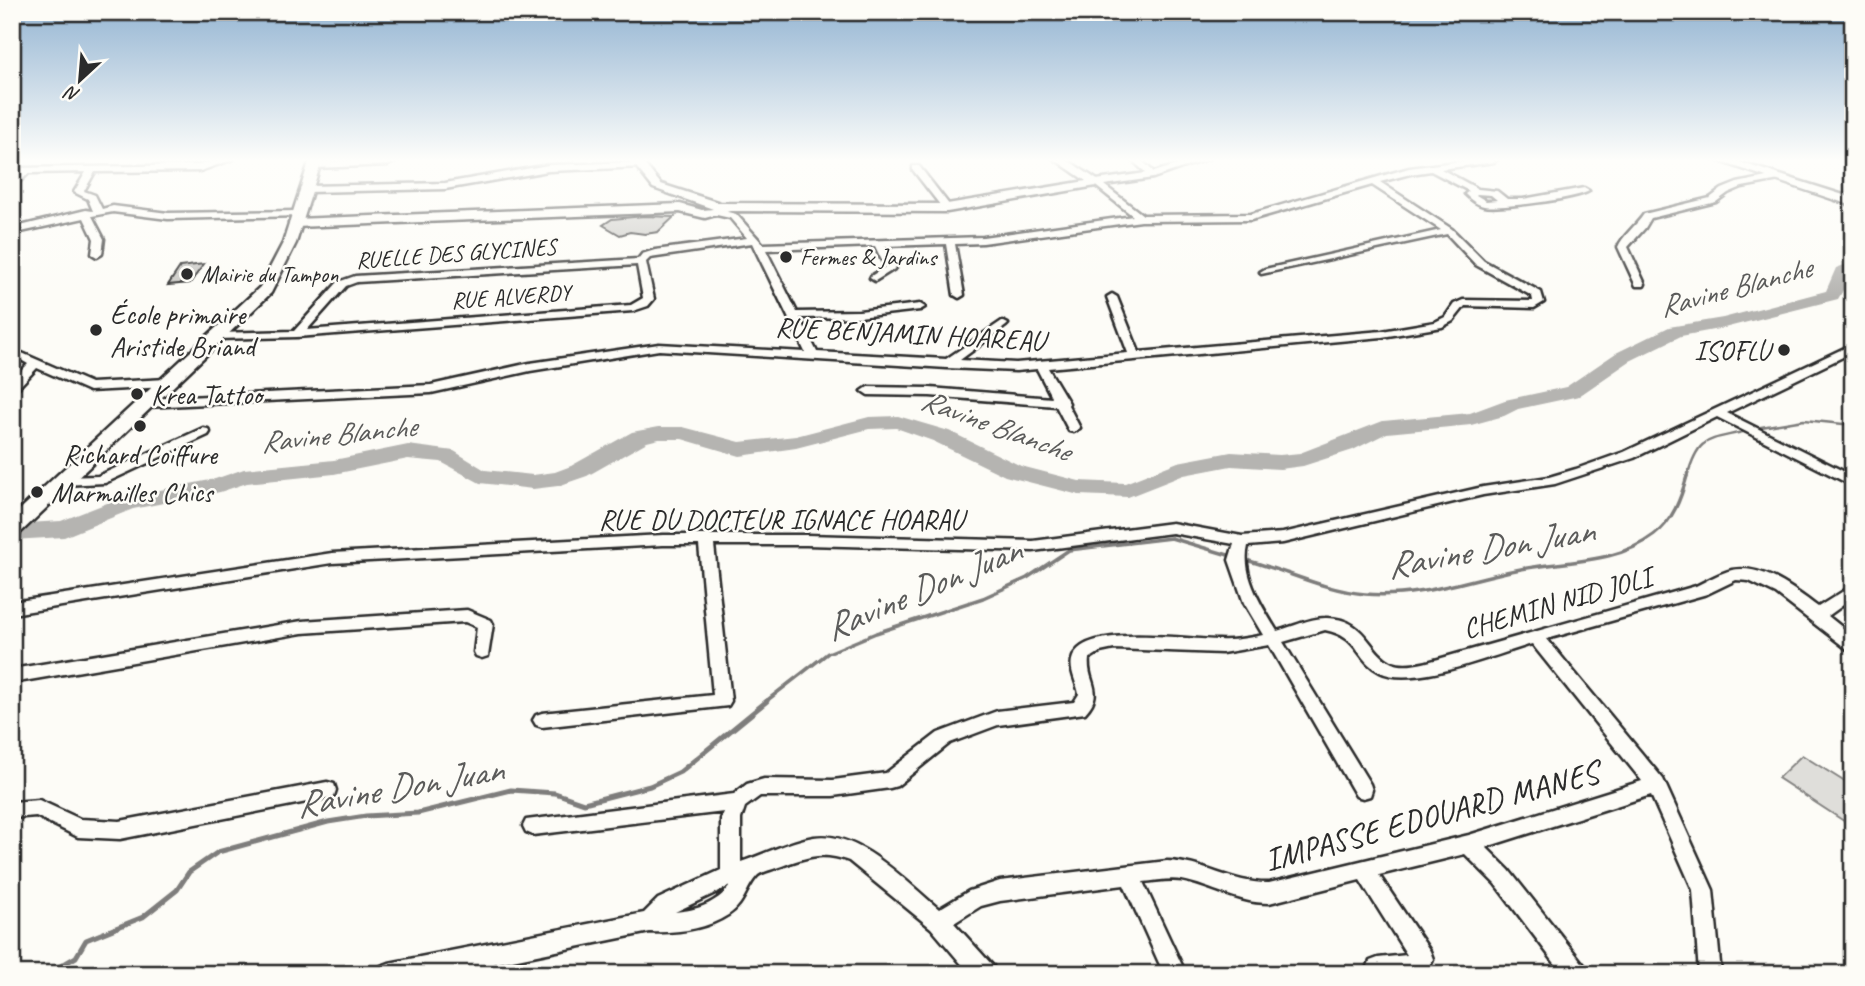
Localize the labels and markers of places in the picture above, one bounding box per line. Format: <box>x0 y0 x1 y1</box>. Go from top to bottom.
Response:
place label: Fermes & Jardins <box>800 243 938 272</box>
marker: Fermes & Jardins <box>778 249 794 265</box>
place label: Mairie du Tampon <box>201 260 339 289</box>
marker: Mairie du Tampon <box>179 266 195 282</box>
place label: École primaire Aristide Briand <box>110 297 259 364</box>
marker: École primaire Aristide Briand <box>88 322 104 338</box>
place label: ISOFLU <box>1694 333 1774 368</box>
marker: ISOFLU <box>1776 342 1792 358</box>
place label: Krea Tattoo <box>151 377 265 412</box>
marker: Krea Tattoo <box>129 386 145 402</box>
marker: Richard Coiffure <box>132 418 148 434</box>
place label: Richard Coiffure <box>63 437 219 472</box>
place label: Marmailles Chics <box>51 475 215 510</box>
marker: Marmailles Chics <box>29 484 45 500</box>

